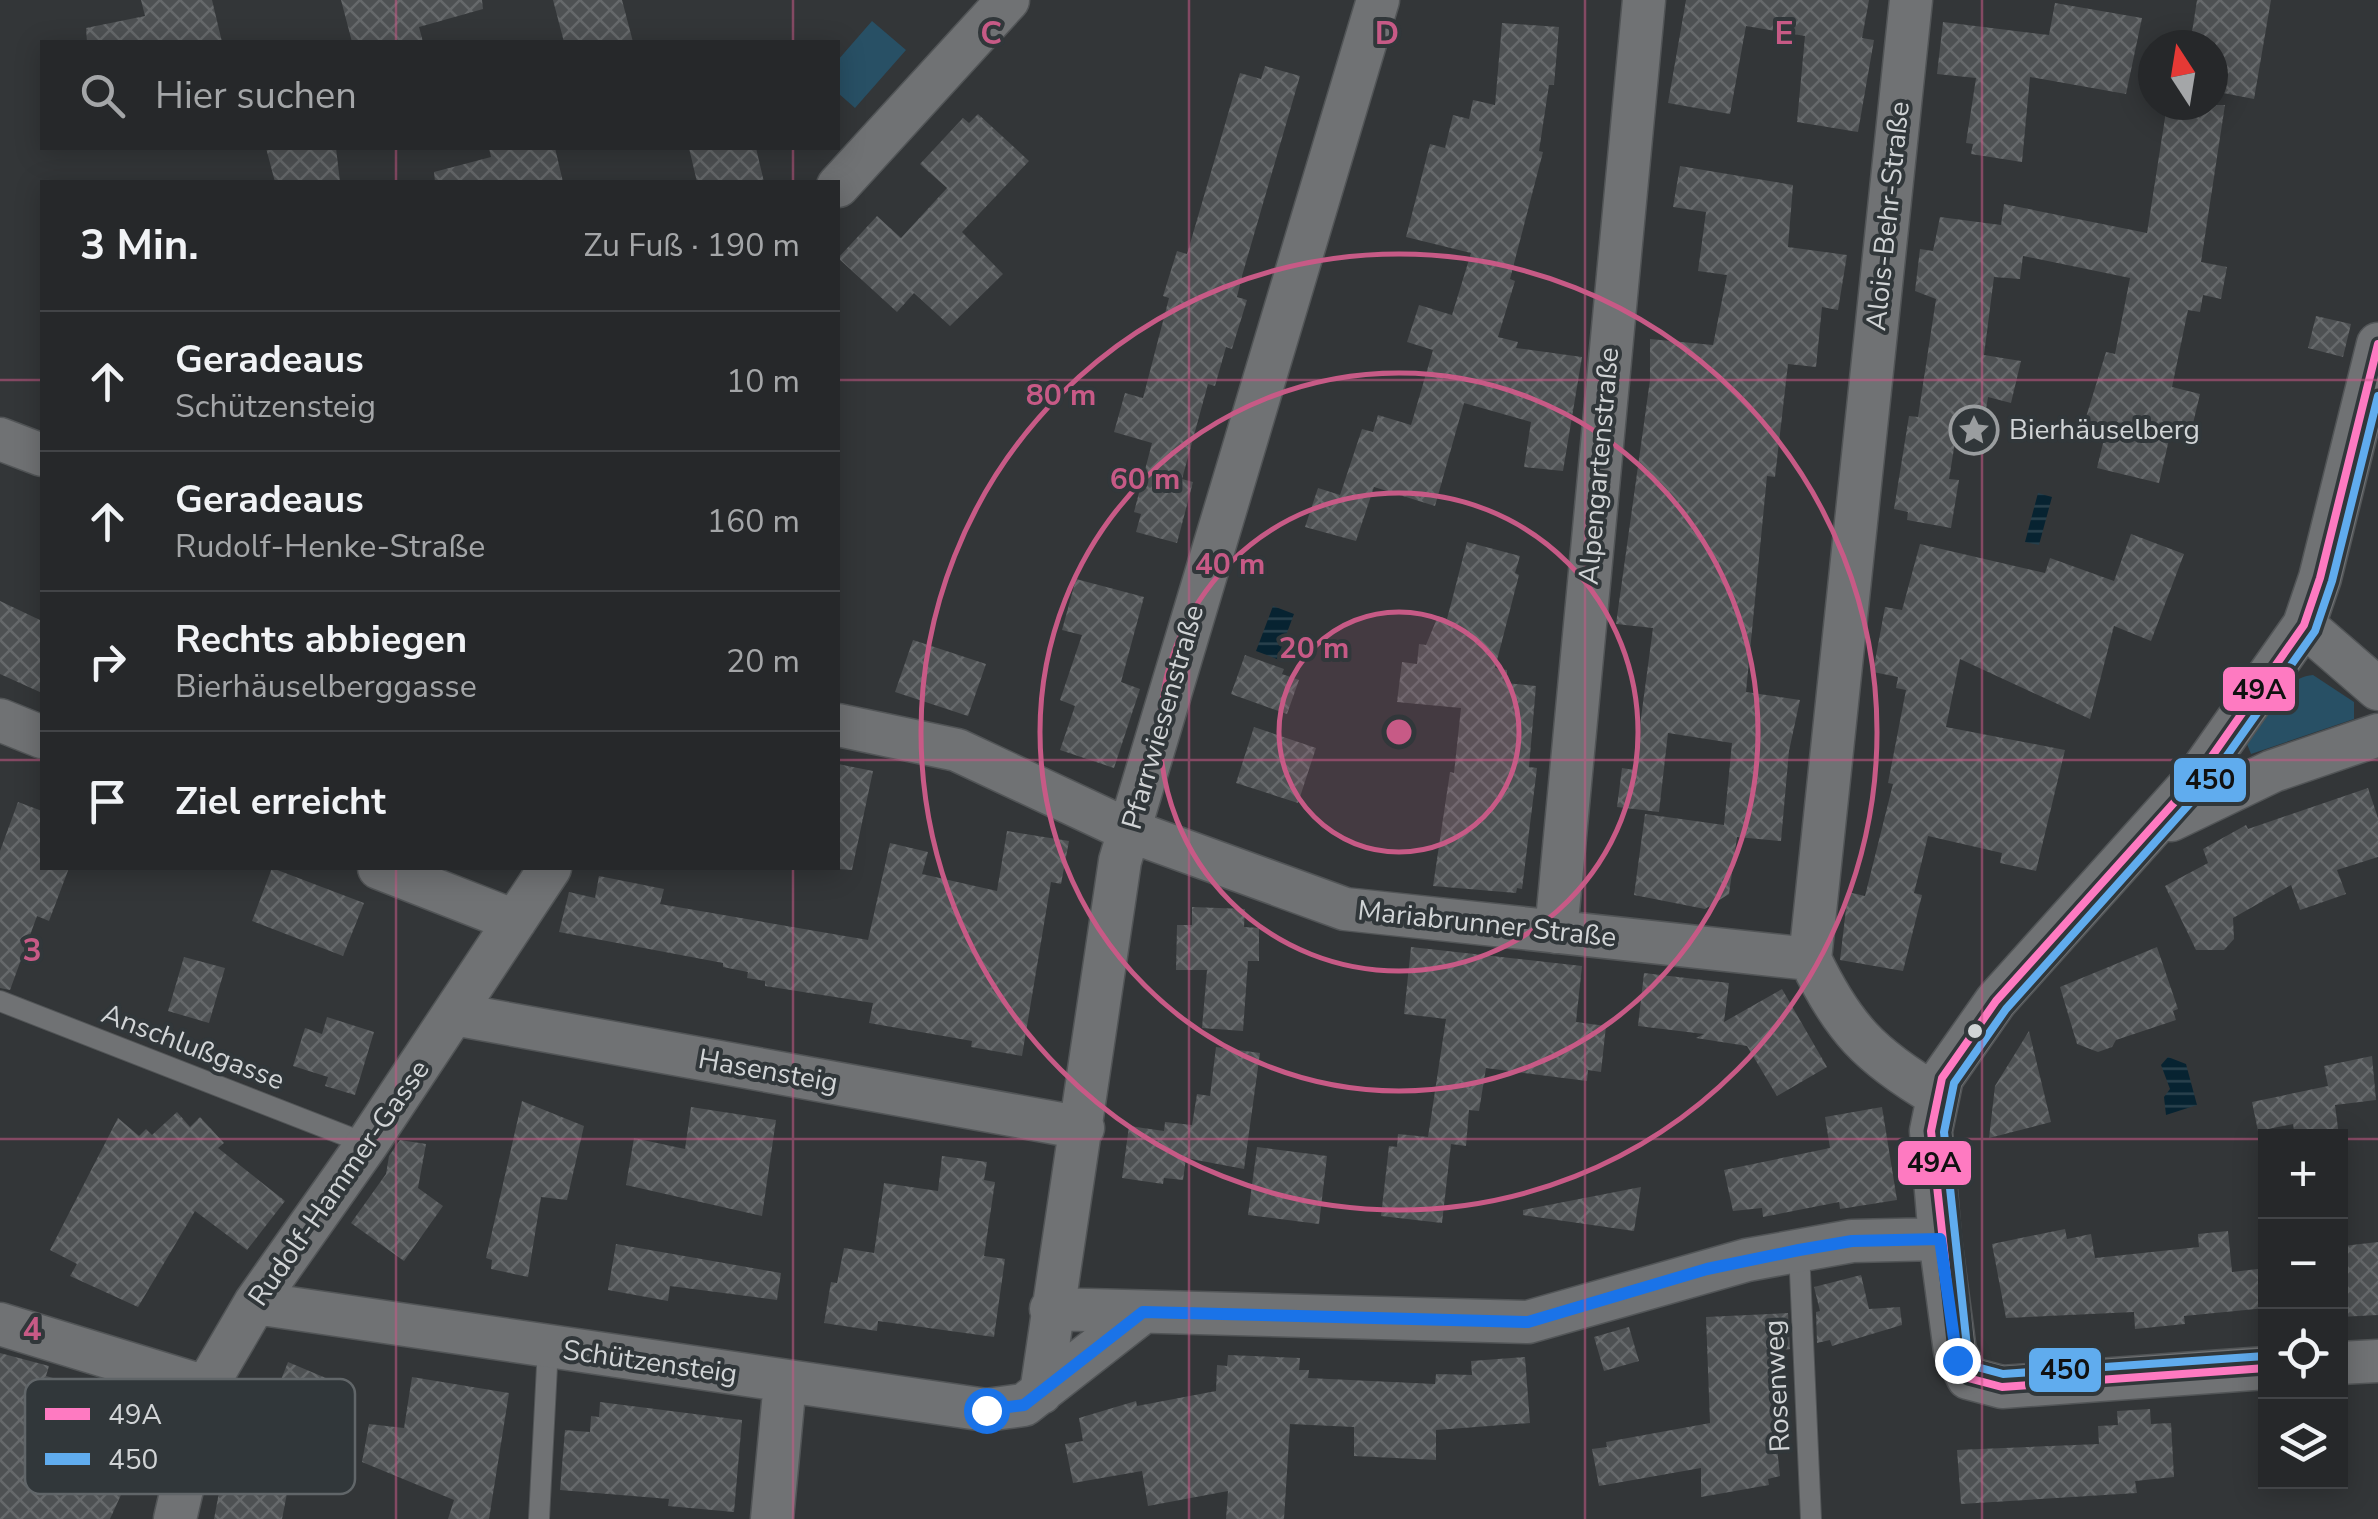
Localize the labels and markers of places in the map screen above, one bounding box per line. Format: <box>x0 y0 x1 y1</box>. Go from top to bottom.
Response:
place icon: Bierhäuselberg <box>1948 404 2000 456</box>
place label: Bierhäuselberg <box>2009 411 2200 449</box>
centre of rings <box>1381 714 1417 750</box>
unlabelled marker <box>1965 1021 1985 1041</box>

